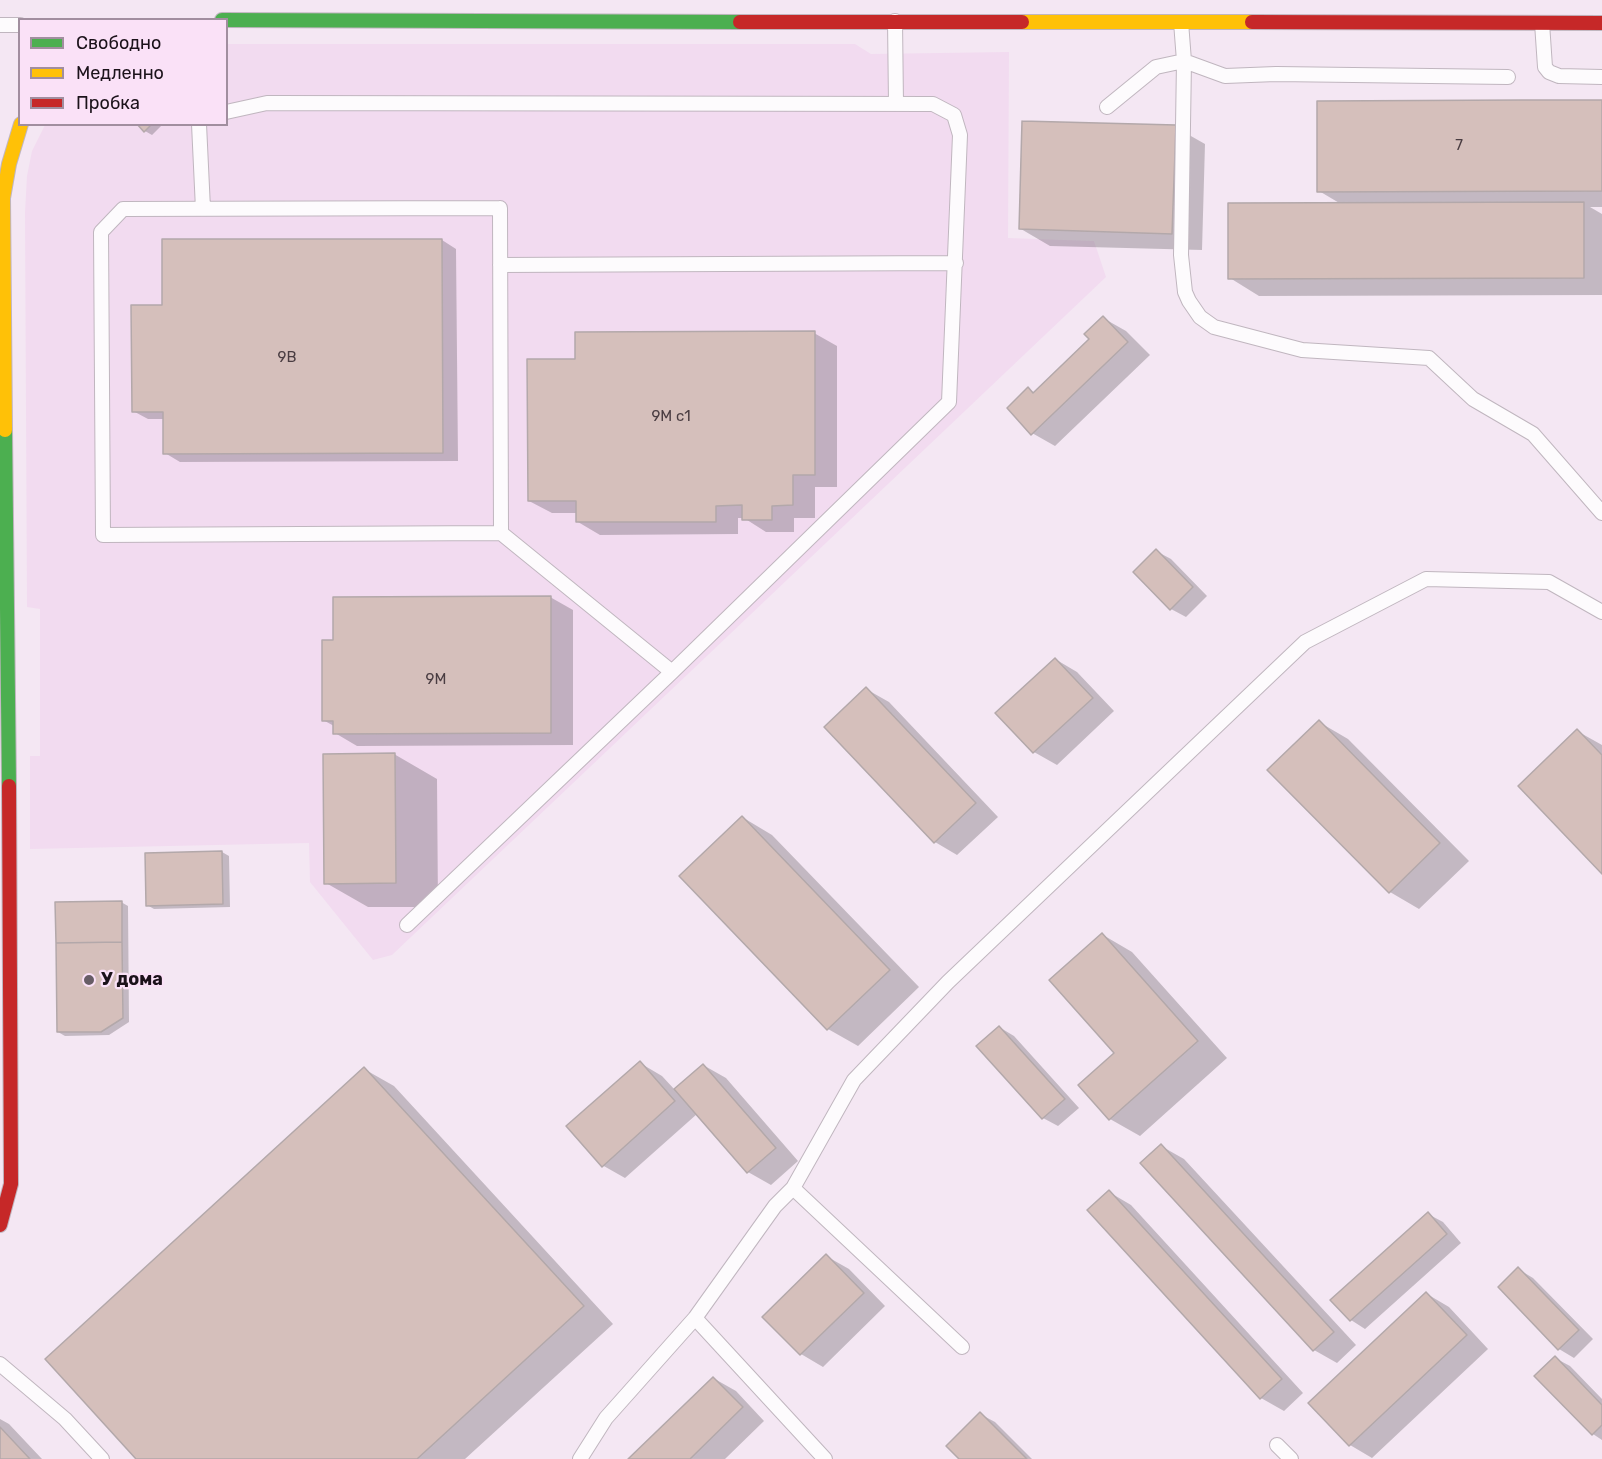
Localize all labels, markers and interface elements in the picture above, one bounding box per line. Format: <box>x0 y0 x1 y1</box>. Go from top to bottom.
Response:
legend <box>18 18 228 126</box>
text: Свободно <box>76 32 161 54</box>
text: Медленно <box>76 62 164 84</box>
text: Пробка <box>76 92 140 114</box>
house number: 7 <box>1455 137 1463 155</box>
house number: 9В <box>278 349 296 367</box>
house number: 9М с1 <box>651 408 691 426</box>
house number: 9М <box>426 671 446 689</box>
place label: У дома <box>101 969 163 991</box>
marker: У дома <box>82 973 96 987</box>

